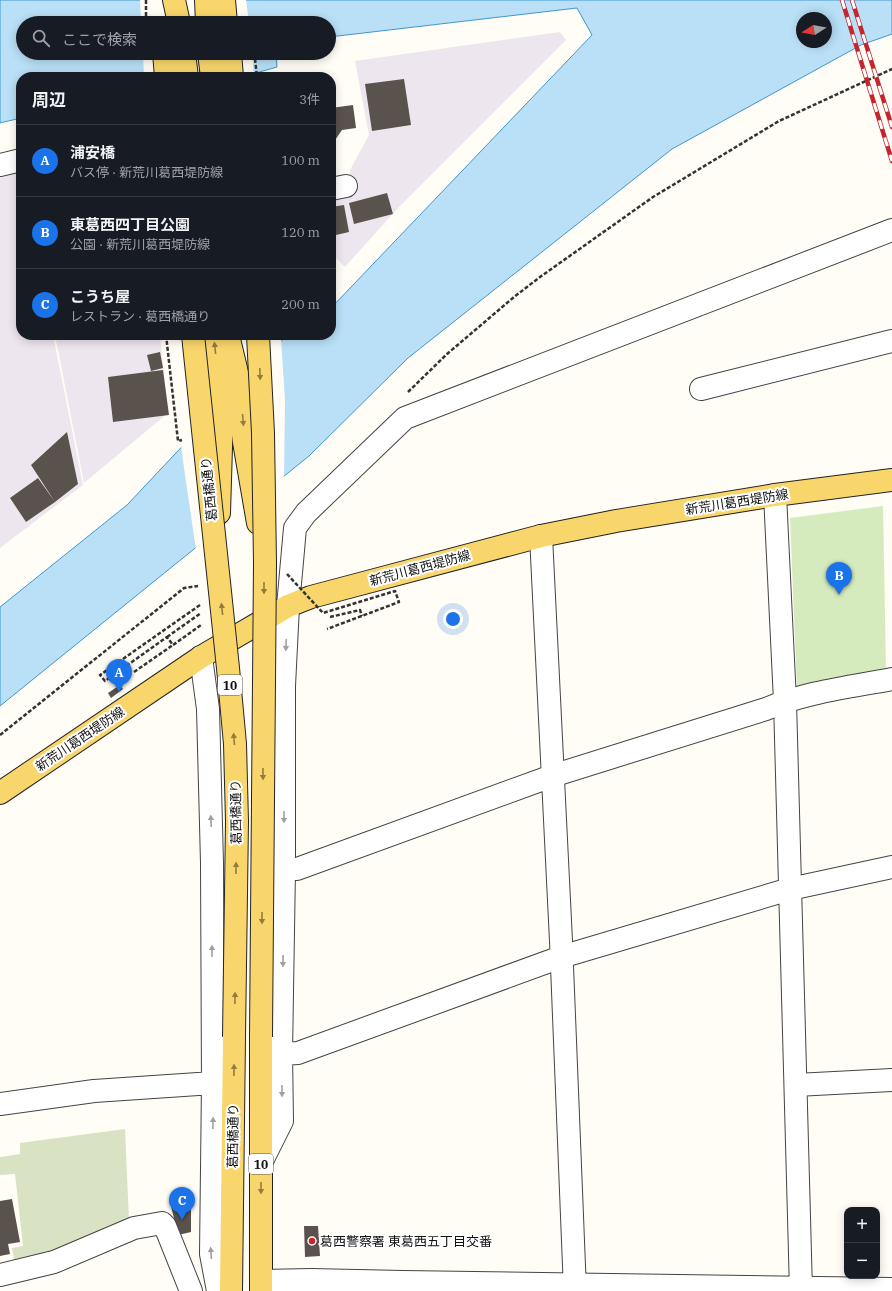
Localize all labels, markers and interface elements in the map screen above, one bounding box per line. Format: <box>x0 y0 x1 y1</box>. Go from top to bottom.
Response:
north arrow <box>796 12 832 48</box>
search box <box>16 16 336 60</box>
icon: search <box>30 27 52 49</box>
text: ここで検索 <box>62 30 137 49</box>
text: 周辺 <box>32 89 66 111</box>
text: 3件 <box>299 91 320 108</box>
text: 浦安橋 <box>70 143 115 162</box>
text: A <box>40 152 50 169</box>
text: 100 m <box>281 152 320 169</box>
text: バス停 · 新荒川葛西堤防線 <box>70 164 223 181</box>
text: 東葛西四丁目公園 <box>70 215 190 234</box>
text: B <box>40 224 50 241</box>
text: 120 m <box>281 224 320 241</box>
text: 公園 · 新荒川葛西堤防線 <box>70 236 210 253</box>
text: こうち屋 <box>70 287 130 306</box>
text: C <box>41 296 49 313</box>
text: 200 m <box>281 296 320 313</box>
text: レストラン · 葛西橋通り <box>70 308 210 325</box>
one-way arrow <box>212 342 219 354</box>
one-way arrow <box>257 368 264 380</box>
one-way arrow <box>239 414 246 426</box>
street label: 葛西橋通り <box>197 456 221 522</box>
street label: 新荒川葛西堤防線 <box>684 485 790 519</box>
street label: 新荒川葛西堤防線 <box>368 546 472 590</box>
pin: B <box>826 562 852 595</box>
one-way arrow <box>261 582 268 594</box>
one-way arrow <box>219 603 225 615</box>
your location <box>443 609 463 629</box>
one-way arrow <box>283 639 289 652</box>
pin: A <box>106 659 132 692</box>
road number: 10 <box>218 675 242 695</box>
street label: 新荒川葛西堤防線 <box>32 703 128 775</box>
one-way arrow <box>231 732 238 745</box>
one-way arrow <box>260 768 266 781</box>
street label: 葛西橋通り <box>227 779 245 845</box>
one-way arrow <box>281 811 287 824</box>
one-way arrow <box>208 814 214 827</box>
one-way arrow <box>233 861 239 874</box>
one-way arrow <box>259 912 265 925</box>
one-way arrow <box>209 944 215 957</box>
one-way arrow <box>280 955 286 968</box>
one-way arrow <box>232 991 238 1004</box>
one-way arrow <box>231 1063 237 1076</box>
one-way arrow <box>279 1085 285 1098</box>
street label: 葛西橋通り <box>224 1103 242 1169</box>
one-way arrow <box>209 1117 216 1129</box>
road number: 10 <box>249 1154 273 1174</box>
one-way arrow <box>258 1182 264 1195</box>
pin: C <box>169 1187 195 1220</box>
map controls <box>844 1207 880 1279</box>
button: + <box>844 1207 880 1243</box>
place label: 葛西警察署 東葛西五丁目交番 <box>320 1233 492 1250</box>
marker: 葛西警察署 東葛西五丁目交番 <box>307 1236 317 1246</box>
button: − <box>844 1243 880 1279</box>
one-way arrow <box>208 1247 215 1259</box>

